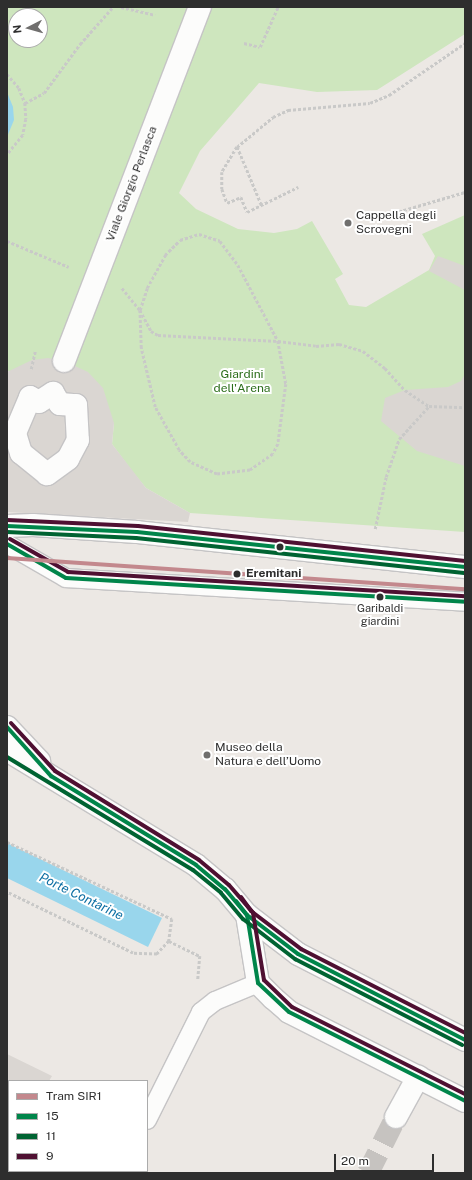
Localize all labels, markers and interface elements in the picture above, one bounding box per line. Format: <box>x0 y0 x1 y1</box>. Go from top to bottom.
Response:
north arrow <box>8 8 48 48</box>
text: N <box>11 24 23 34</box>
street label: Viale Giorgio Perlasca <box>103 124 161 244</box>
place label: Cappella degli Scrovegni <box>356 209 436 237</box>
marker: Cappella degli Scrovegni <box>343 218 353 228</box>
park label: Giardini dell'Arena <box>214 368 270 396</box>
unlabelled marker <box>275 542 285 552</box>
marker: Eremitani <box>230 567 244 581</box>
place label: Eremitani <box>246 567 301 581</box>
marker: Garibaldi giardini <box>375 592 385 602</box>
place label: Garibaldi giardini <box>357 602 403 628</box>
place label: Museo della Natura e dell’Uomo <box>215 741 322 769</box>
marker: Museo della Natura e dell’Uomo <box>202 750 212 760</box>
water label: Porte Contarine <box>36 870 126 924</box>
legend <box>8 1080 148 1172</box>
text: Tram SIR1 <box>46 1089 102 1103</box>
text: 15 <box>46 1109 59 1123</box>
text: 11 <box>46 1129 56 1143</box>
scale bar <box>336 1146 436 1172</box>
text: 9 <box>46 1149 54 1163</box>
text: 20 m <box>341 1154 369 1168</box>

